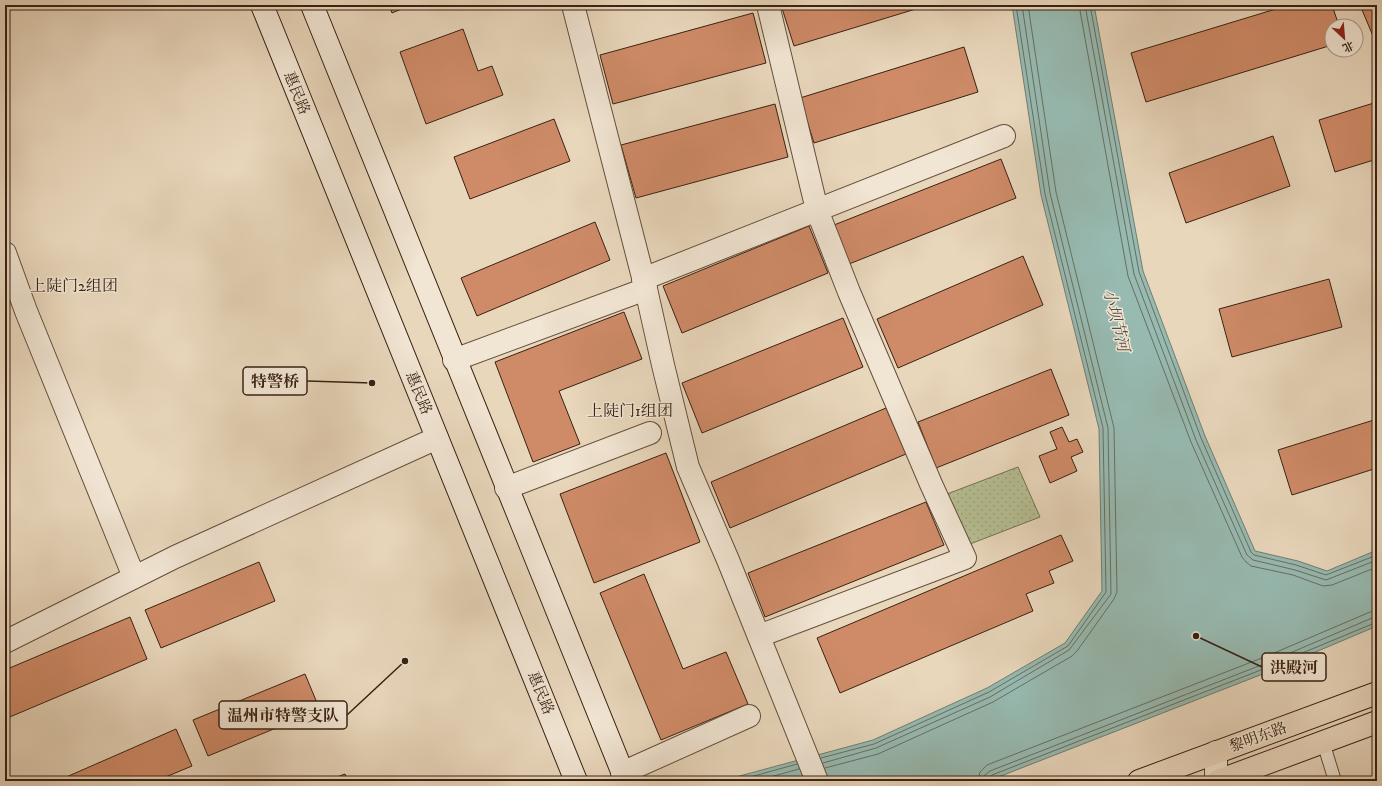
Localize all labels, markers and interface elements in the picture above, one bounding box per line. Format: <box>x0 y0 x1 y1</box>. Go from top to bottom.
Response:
north arrow <box>1324 18 1364 58</box>
text: 北 <box>1340 37 1356 55</box>
street label: 惠民路 <box>279 69 314 118</box>
district label: 上陡门2组团 <box>30 276 118 296</box>
water label: 小坝节河 <box>1099 287 1134 357</box>
callout: 特警桥 <box>243 367 307 395</box>
street label: 惠民路 <box>401 369 436 418</box>
text: 特警桥 <box>251 372 299 392</box>
district label: 上陡门1组团 <box>587 401 673 421</box>
callout: 洪殿河 <box>1262 653 1326 681</box>
text: 洪殿河 <box>1270 658 1318 678</box>
street label: 惠民路 <box>523 669 558 718</box>
callout: 温州市特警支队 <box>219 701 347 729</box>
text: 温州市特警支队 <box>227 706 339 726</box>
street label: 黎明东路 <box>1227 718 1290 757</box>

